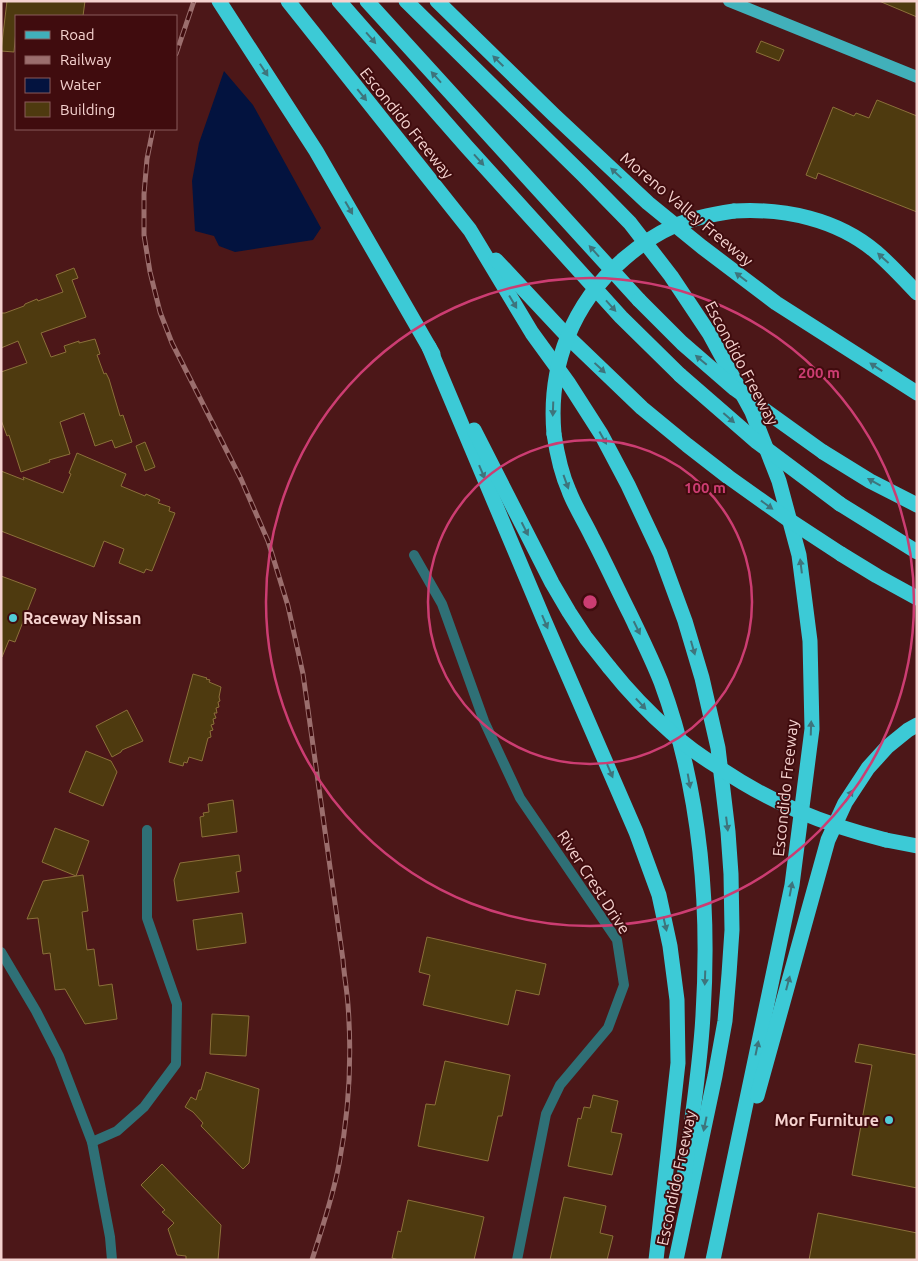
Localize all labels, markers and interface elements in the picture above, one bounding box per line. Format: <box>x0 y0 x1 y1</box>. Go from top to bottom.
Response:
legend <box>15 15 178 130</box>
text: Road <box>60 26 95 43</box>
one-way arrow <box>365 31 377 43</box>
text: Railway <box>60 51 111 68</box>
one-way arrow <box>493 55 505 67</box>
one-way arrow <box>259 63 269 77</box>
street label: Escondido Freeway <box>357 64 457 182</box>
one-way arrow <box>431 71 442 84</box>
text: Water <box>60 76 101 93</box>
one-way arrow <box>356 88 367 101</box>
text: Building <box>60 101 115 118</box>
street label: Moreno Valley Freeway <box>617 148 757 270</box>
one-way arrow <box>473 153 484 166</box>
one-way arrow <box>610 167 622 179</box>
one-way arrow <box>345 202 354 215</box>
one-way arrow <box>588 245 600 257</box>
one-way arrow <box>877 252 889 264</box>
one-way arrow <box>735 271 748 282</box>
one-way arrow <box>509 296 518 309</box>
street label: Escondido Freeway <box>702 298 782 428</box>
one-way arrow <box>605 300 617 312</box>
one-way arrow <box>694 354 707 365</box>
one-way arrow <box>593 362 605 374</box>
one-way arrow <box>869 362 882 372</box>
text: 200 m <box>798 364 840 381</box>
one-way arrow <box>549 401 557 417</box>
one-way arrow <box>723 413 736 424</box>
one-way arrow <box>598 431 607 444</box>
one-way arrow <box>479 465 487 479</box>
one-way arrow <box>562 475 570 490</box>
one-way arrow <box>867 478 880 487</box>
text: 100 m <box>684 479 726 496</box>
one-way arrow <box>760 500 774 510</box>
one-way arrow <box>521 522 529 536</box>
one-way arrow <box>796 558 804 574</box>
centre of rings <box>581 593 599 611</box>
place label: Raceway Nissan <box>23 609 141 627</box>
marker: Raceway Nissan <box>7 612 19 624</box>
one-way arrow <box>542 615 550 629</box>
one-way arrow <box>633 621 641 635</box>
one-way arrow <box>690 641 698 656</box>
one-way arrow <box>635 697 647 709</box>
street label: Escondido Freeway <box>769 718 801 857</box>
one-way arrow <box>807 720 815 736</box>
one-way arrow <box>606 764 614 779</box>
one-way arrow <box>685 774 693 790</box>
one-way arrow <box>844 790 854 803</box>
one-way arrow <box>723 817 731 833</box>
street label: River Crest Drive <box>554 827 634 937</box>
one-way arrow <box>787 881 795 897</box>
one-way arrow <box>661 916 669 931</box>
one-way arrow <box>701 970 709 986</box>
one-way arrow <box>784 976 792 991</box>
one-way arrow <box>753 1041 761 1056</box>
street label: Escondido Freeway <box>653 1109 699 1247</box>
place label: Mor Furniture <box>774 1111 879 1129</box>
marker: Mor Furniture <box>883 1114 895 1126</box>
one-way arrow <box>701 1116 709 1131</box>

